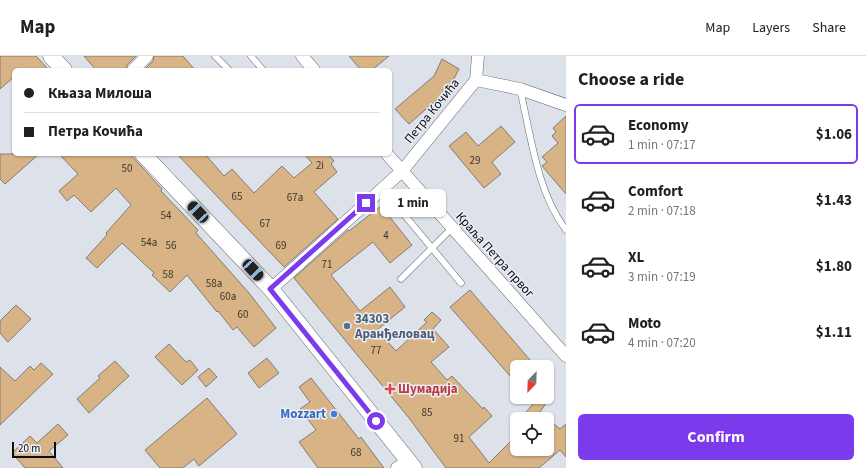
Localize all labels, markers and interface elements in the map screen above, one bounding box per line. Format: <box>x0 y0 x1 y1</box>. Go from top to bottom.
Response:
text: Map <box>20 14 55 41</box>
text: Map <box>705 18 730 38</box>
text: Layers <box>752 18 790 38</box>
text: Share <box>812 18 846 38</box>
text: Choose a ride <box>578 67 684 92</box>
street label: Петра Кочића <box>400 75 464 147</box>
text: Књаза Милоша <box>48 83 152 104</box>
text: Economy <box>628 115 689 136</box>
icon: car <box>580 116 616 152</box>
text: Петра Кочића <box>48 121 143 142</box>
text: $1.06 <box>816 124 852 145</box>
text: 1 min · 07:17 <box>628 136 696 154</box>
house number: 29 <box>470 153 480 168</box>
house number: 2i <box>316 158 324 173</box>
house number: 50 <box>122 161 132 176</box>
text: Comfort <box>628 181 683 202</box>
icon: car <box>580 182 616 218</box>
house number: 65 <box>232 189 242 204</box>
callout: 1 min <box>380 189 446 217</box>
house number: 67a <box>287 190 303 205</box>
text: $1.43 <box>816 190 852 211</box>
route end <box>357 194 375 212</box>
text: 1 min <box>397 194 429 212</box>
car <box>185 199 211 225</box>
text: 2 min · 07:18 <box>628 202 696 220</box>
house number: 54 <box>161 208 172 223</box>
street label: Краља Петра првог <box>451 208 539 302</box>
house number: 67 <box>260 216 270 231</box>
house number: 4 <box>383 228 389 243</box>
house number: 54a <box>141 235 157 250</box>
house number: 56 <box>166 238 177 253</box>
house number: 69 <box>276 238 286 253</box>
text: XL <box>628 247 644 268</box>
icon: car <box>580 248 616 284</box>
text: $1.80 <box>816 256 852 277</box>
car <box>240 257 266 283</box>
house number: 71 <box>322 257 332 272</box>
house number: 58 <box>163 267 174 282</box>
text: 3 min · 07:19 <box>628 268 696 286</box>
house number: 58a <box>206 276 222 291</box>
house number: 60a <box>220 289 236 304</box>
house number: 60 <box>238 307 248 322</box>
place label: 34303 Аранђеловац <box>354 310 435 343</box>
text: Moto <box>628 313 661 334</box>
icon: car <box>580 314 616 350</box>
marker: 34303 Аранђеловац <box>342 321 352 331</box>
text: $1.11 <box>816 322 852 343</box>
text: 4 min · 07:20 <box>628 334 696 352</box>
house number: 77 <box>371 343 381 358</box>
north arrow <box>510 360 554 404</box>
map controls <box>510 360 554 456</box>
place label: Шумадија <box>398 380 458 398</box>
marker: Шумадија <box>385 384 395 394</box>
place label: Mozzart <box>280 405 326 423</box>
house number: 85 <box>422 405 432 420</box>
marker: Mozzart <box>329 409 339 419</box>
route start <box>367 412 385 430</box>
button: locate <box>510 412 554 456</box>
button: Confirm <box>578 414 854 460</box>
house number: 91 <box>454 431 464 446</box>
scale bar <box>12 440 56 459</box>
text: 20 m <box>18 441 40 456</box>
house number: 68 <box>351 445 362 460</box>

